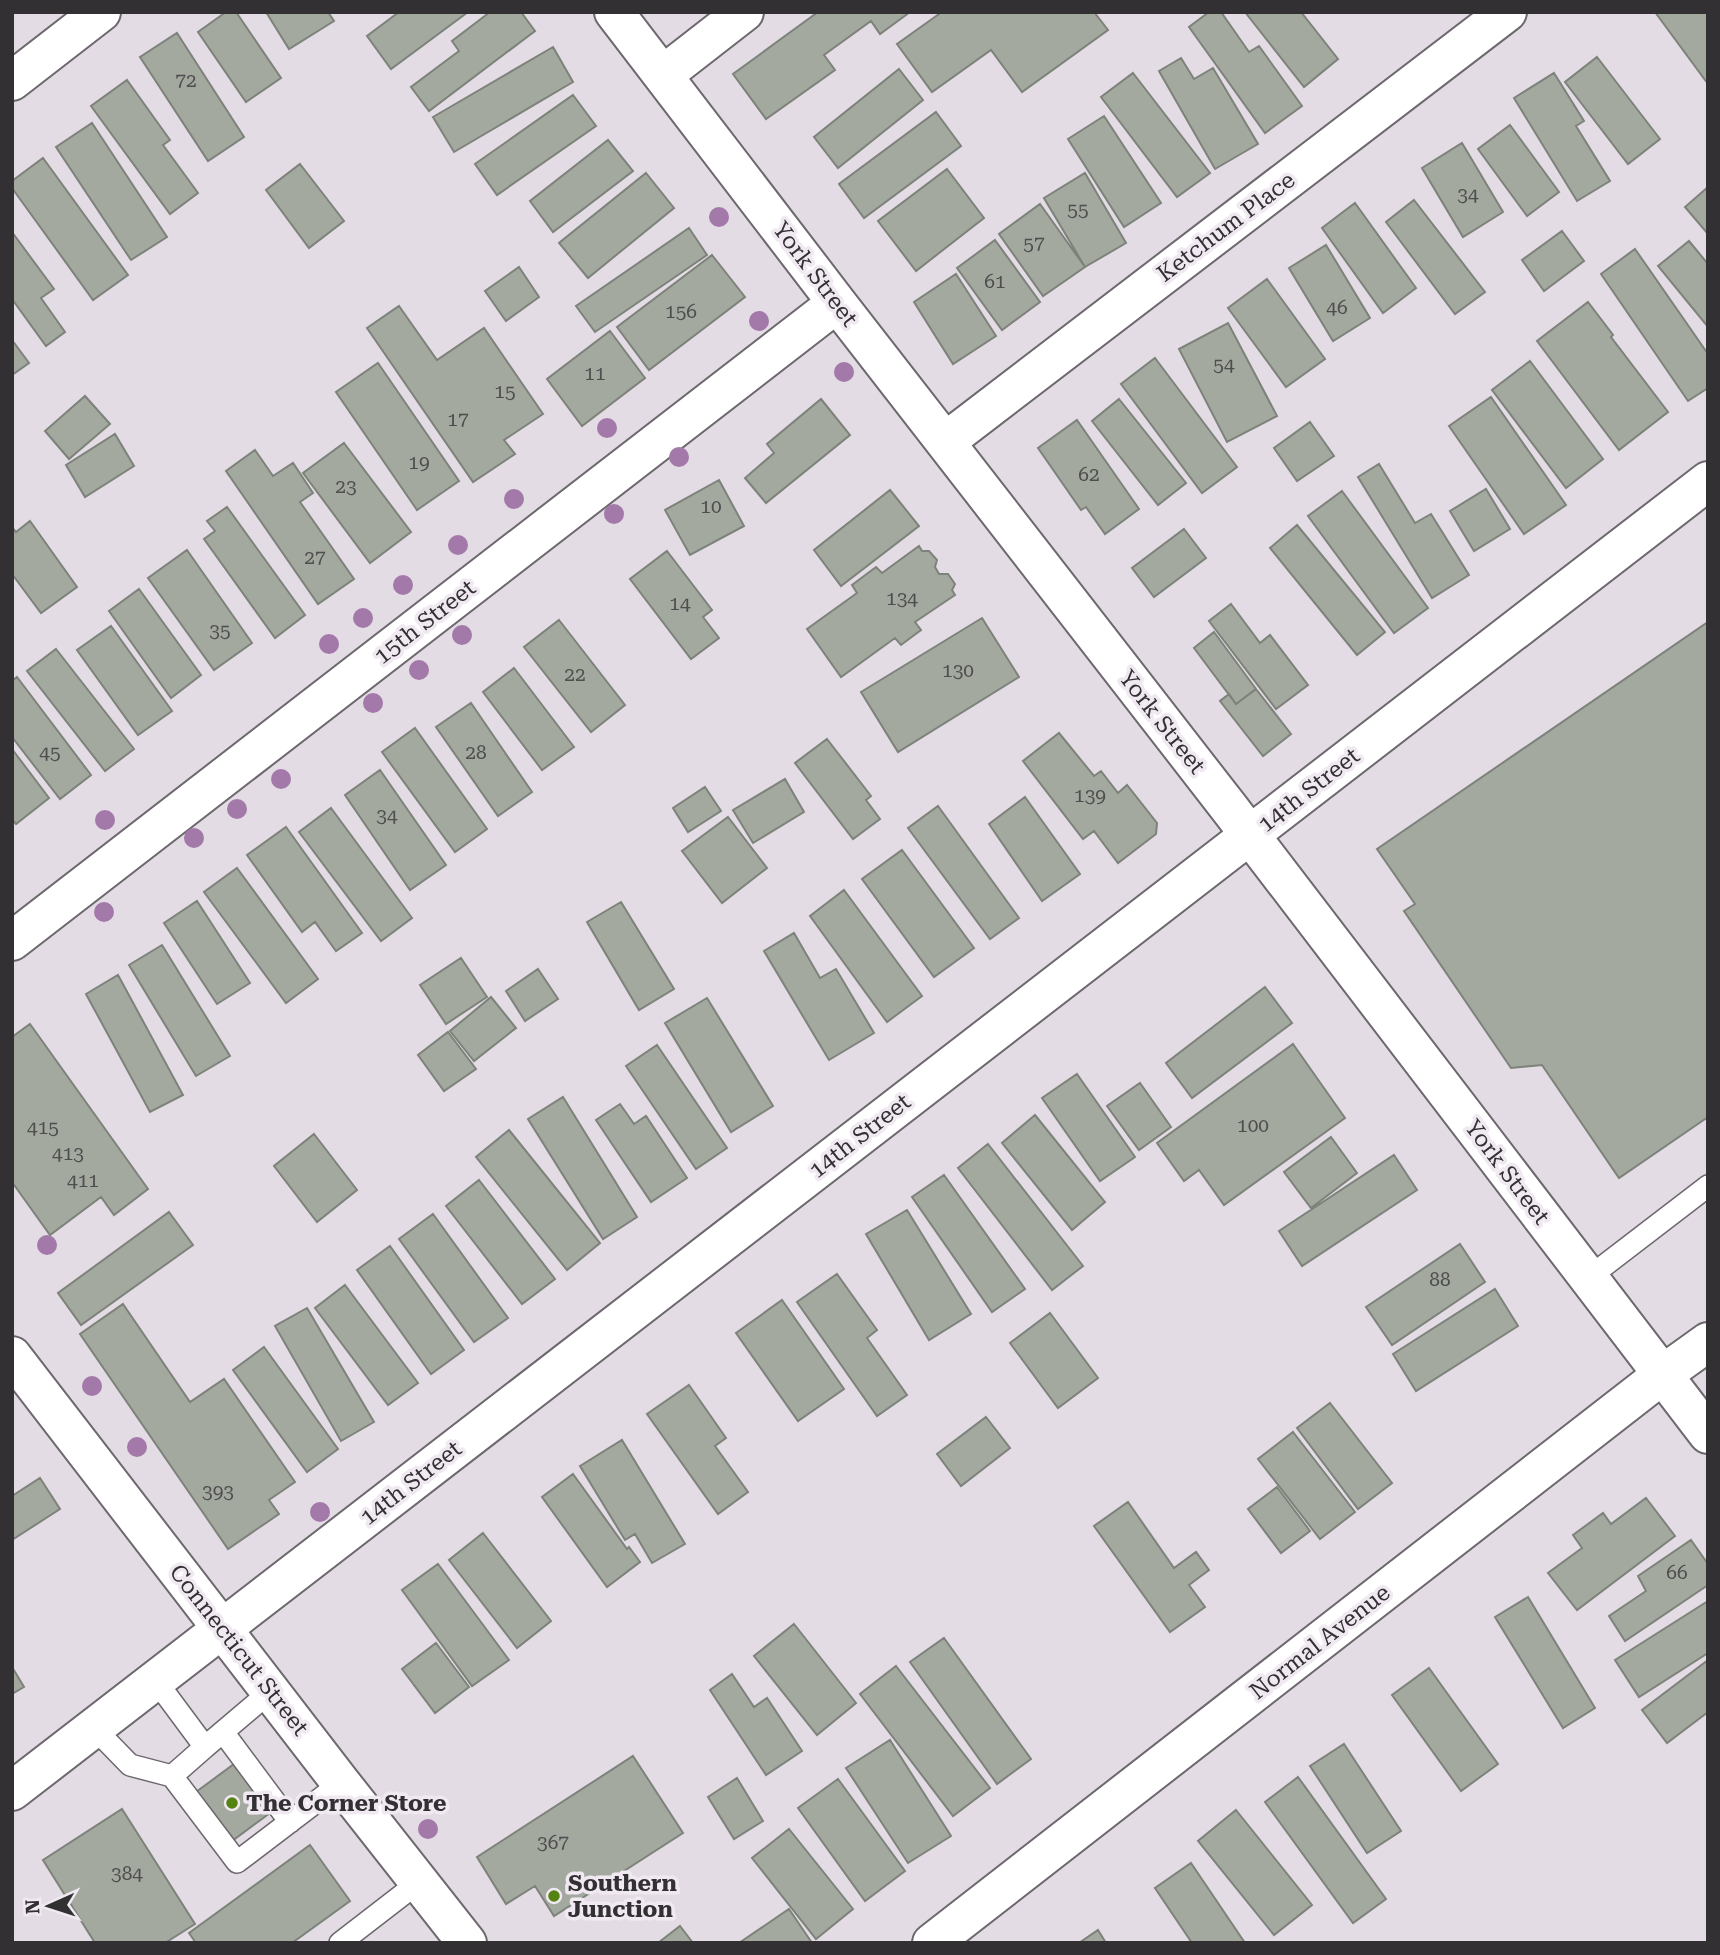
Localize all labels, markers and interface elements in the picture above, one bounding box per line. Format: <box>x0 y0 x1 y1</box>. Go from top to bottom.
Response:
house number: 72 <box>175 69 197 92</box>
street label: Ketchum Place <box>1152 166 1300 288</box>
house number: 34 <box>1457 183 1479 206</box>
house number: 55 <box>1067 198 1089 221</box>
street label: York Street <box>767 216 863 332</box>
house number: 57 <box>1023 232 1045 255</box>
house number: 61 <box>984 270 1006 293</box>
house number: 46 <box>1326 296 1348 319</box>
house number: 156 <box>665 300 697 323</box>
house number: 54 <box>1213 353 1235 376</box>
house number: 11 <box>584 362 606 385</box>
house number: 15 <box>494 380 516 403</box>
house number: 17 <box>447 408 469 431</box>
house number: 19 <box>408 451 430 474</box>
house number: 62 <box>1078 463 1100 486</box>
house number: 23 <box>335 475 357 498</box>
house number: 10 <box>700 495 722 518</box>
house number: 27 <box>304 546 326 569</box>
street label: 15th Street <box>369 574 481 670</box>
house number: 134 <box>886 587 918 610</box>
house number: 14 <box>669 592 691 615</box>
house number: 35 <box>209 619 231 642</box>
house number: 130 <box>942 659 974 682</box>
house number: 22 <box>564 663 586 686</box>
street label: York Street <box>1113 665 1211 779</box>
house number: 45 <box>39 741 61 764</box>
house number: 28 <box>465 741 487 764</box>
street label: 14th Street <box>1253 742 1365 838</box>
house number: 139 <box>1074 784 1106 807</box>
house number: 34 <box>376 804 398 827</box>
street label: 14th Street <box>804 1088 916 1184</box>
house number: 100 <box>1237 1114 1269 1137</box>
street label: York Street <box>1459 1114 1555 1230</box>
house number: 415 <box>27 1116 59 1139</box>
house number: 413 <box>52 1142 84 1165</box>
house number: 411 <box>67 1169 99 1192</box>
house number: 88 <box>1429 1268 1451 1291</box>
street label: 14th Street <box>355 1435 467 1531</box>
house number: 393 <box>202 1480 234 1503</box>
street label: Connecticut Street <box>164 1559 314 1741</box>
house number: 66 <box>1666 1561 1688 1584</box>
street label: Normal Avenue <box>1244 1579 1396 1705</box>
place label: The Corner Store <box>246 1790 447 1817</box>
marker: The Corner Store <box>224 1795 240 1811</box>
house number: 367 <box>537 1831 569 1854</box>
house number: 384 <box>111 1862 143 1885</box>
place label: Southern Junction <box>568 1870 678 1923</box>
north arrow <box>14 1871 84 1941</box>
marker: Southern Junction <box>546 1888 562 1904</box>
text: N <box>21 1899 44 1915</box>

